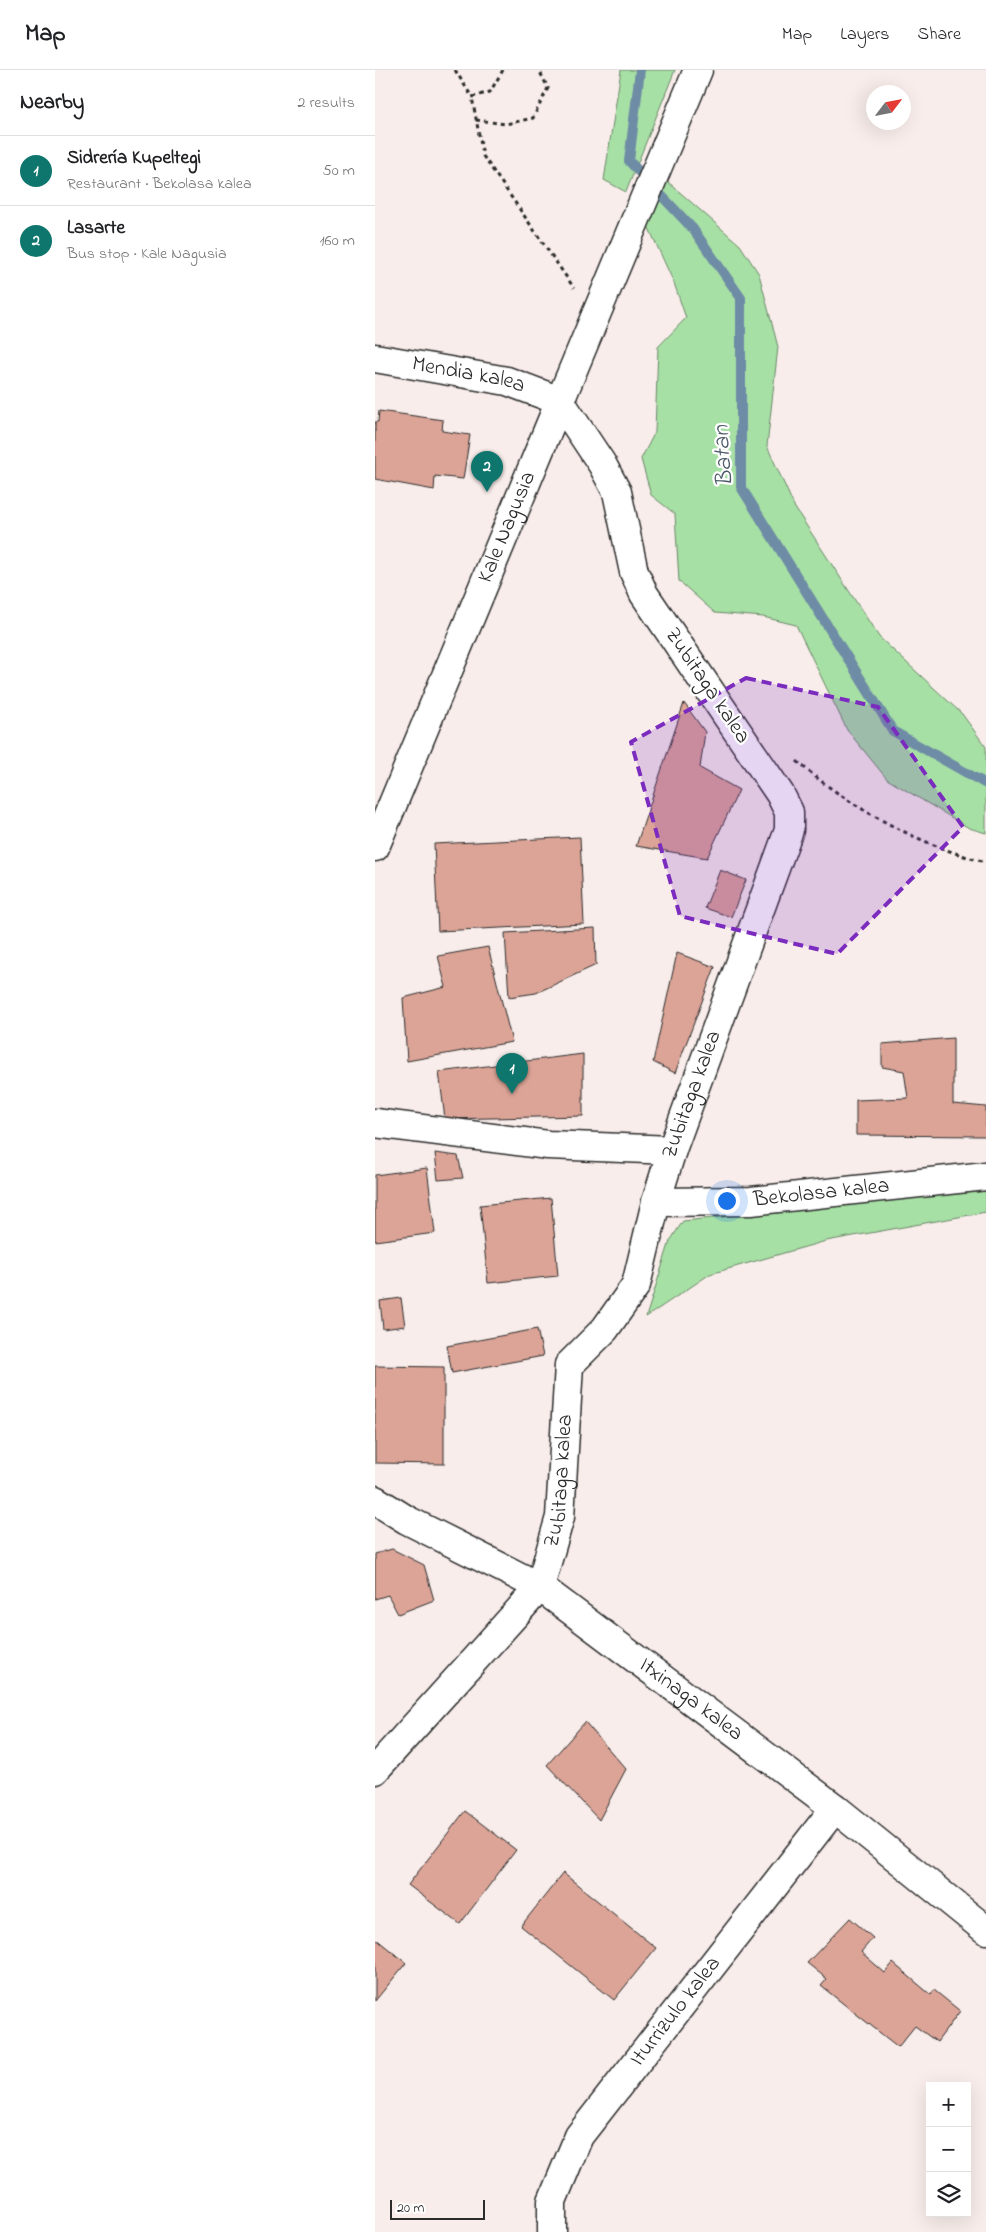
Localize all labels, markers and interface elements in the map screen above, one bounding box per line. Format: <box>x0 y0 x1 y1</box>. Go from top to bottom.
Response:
text: Map <box>25 17 66 52</box>
text: Map <box>782 22 812 48</box>
text: Layers <box>840 22 890 48</box>
text: Share <box>918 22 961 48</box>
north arrow <box>866 85 911 130</box>
text: Nearby <box>20 88 84 118</box>
text: 2 results <box>297 91 355 115</box>
text: Sidrería Kupeltegi <box>67 145 201 172</box>
text: 1 <box>33 159 39 183</box>
text: 50 m <box>323 159 355 183</box>
text: Restaurant · Bekolasa kalea <box>67 172 252 196</box>
text: Lasarte <box>67 215 125 242</box>
text: 2 <box>32 229 40 253</box>
text: 160 m <box>320 229 355 253</box>
text: Bus stop · Kale Nagusia <box>67 242 227 266</box>
street label: Mendia kalea <box>409 349 530 402</box>
water label: Batan <box>704 423 744 488</box>
pin: 2 <box>471 451 503 492</box>
street label: Kale Nagusia <box>470 467 545 588</box>
street label: Zubitaga kalea <box>655 621 758 751</box>
street label: Zubitaga kalea <box>654 1026 730 1162</box>
pin: 1 <box>496 1053 528 1094</box>
street label: Bekolasa kalea <box>751 1170 891 1217</box>
your location <box>714 1188 740 1214</box>
street label: Zubitaga kalea <box>536 1413 582 1552</box>
street label: Itxinaga kalea <box>632 1650 750 1750</box>
street label: Iturrizulo kalea <box>623 1950 729 2074</box>
map controls <box>926 2082 971 2217</box>
button: + <box>926 2082 971 2127</box>
button: − <box>926 2127 971 2172</box>
button: layers <box>926 2172 971 2217</box>
scale bar <box>390 2197 485 2220</box>
text: 20 m <box>397 2198 424 2219</box>

